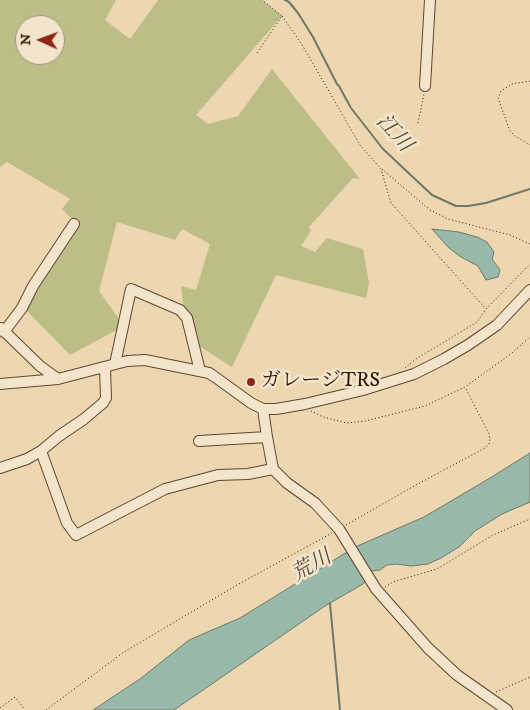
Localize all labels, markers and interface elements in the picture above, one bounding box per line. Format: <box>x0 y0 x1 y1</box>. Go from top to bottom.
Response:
north arrow <box>15 15 65 65</box>
text: N <box>17 33 35 46</box>
water label: 江川 <box>370 110 416 158</box>
place label: ガレージTRS <box>261 370 380 394</box>
marker: ガレージTRS <box>245 376 257 388</box>
water label: 荒川 <box>288 546 336 588</box>

